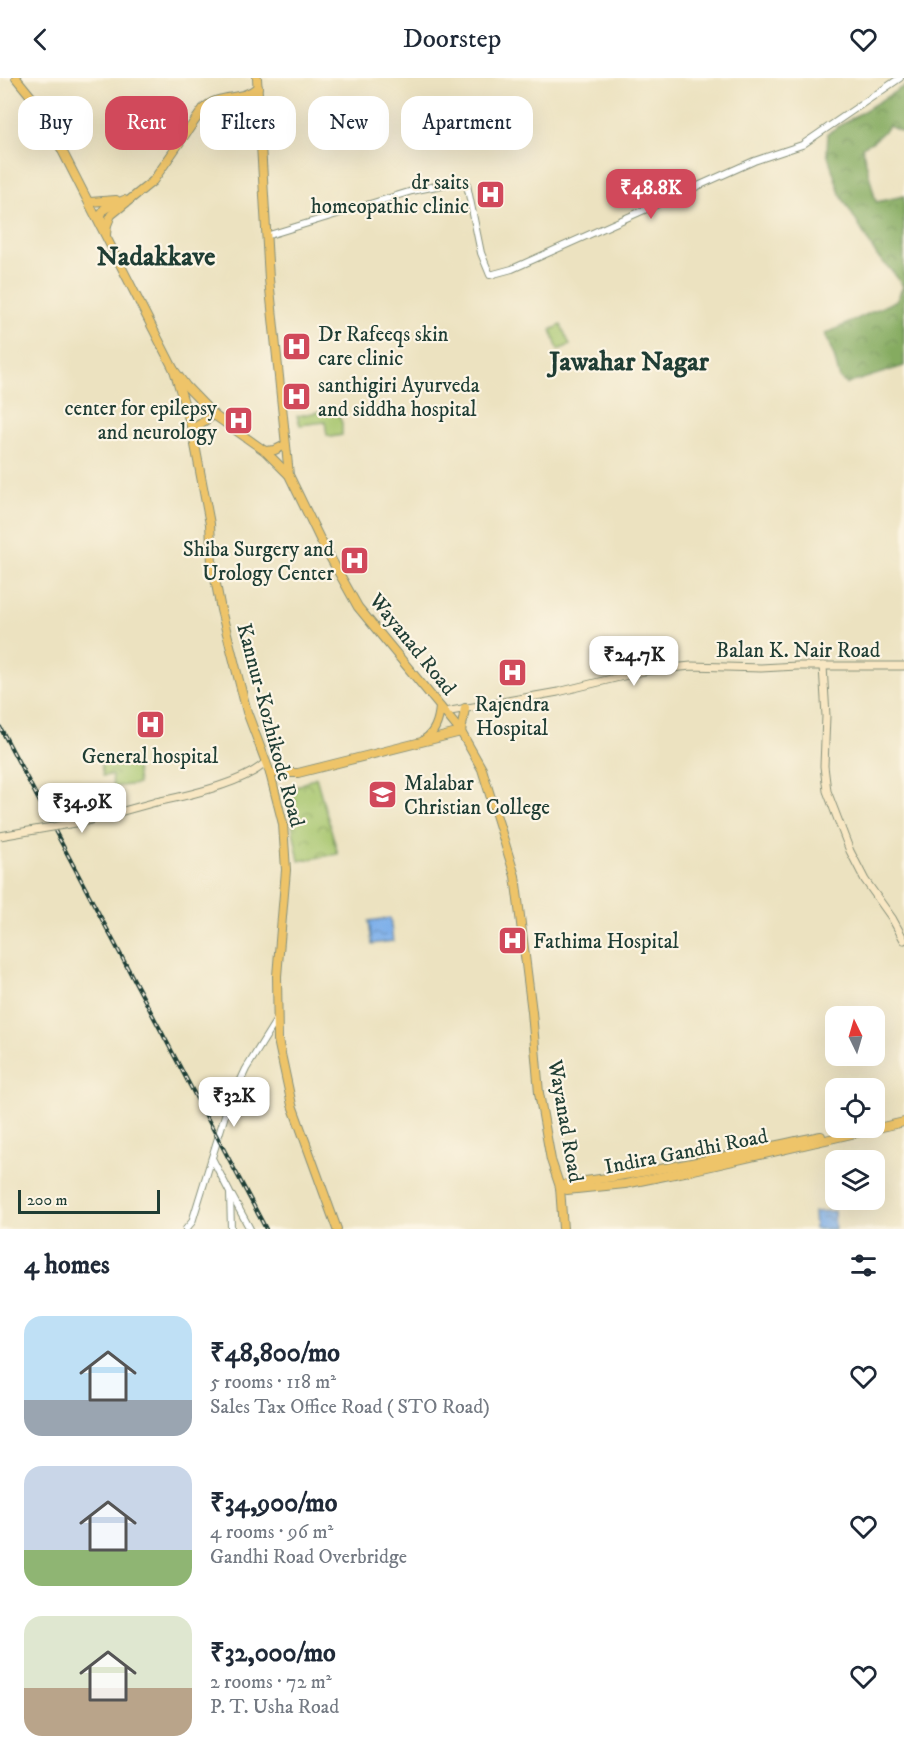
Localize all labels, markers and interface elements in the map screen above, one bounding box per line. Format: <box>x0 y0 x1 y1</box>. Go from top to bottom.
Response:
text: Doorstep <box>403 22 501 56</box>
icon: back <box>24 23 57 56</box>
icon: heart <box>847 23 880 56</box>
chip: Buy <box>18 96 93 150</box>
chip: Rent <box>105 96 188 150</box>
chip: Filters <box>200 96 296 150</box>
chip: New <box>308 96 389 150</box>
chip: Apartment <box>401 96 533 150</box>
pin: ₹48.8K <box>602 169 700 220</box>
place label: dr saits homeopathic clinic <box>311 170 469 220</box>
text: ₹48.8K <box>620 176 682 201</box>
hospital icon: dr saits homeopathic clinic <box>474 178 506 210</box>
district label: Nadakkave <box>96 240 216 274</box>
place label: Dr Rafeeqs skin care clinic <box>318 322 449 372</box>
hospital icon: Dr Rafeeqs skin care clinic <box>281 330 313 362</box>
district label: Jawahar Nagar <box>546 345 710 379</box>
place label: santhigiri Ayurveda and siddha hospital <box>318 373 480 423</box>
hospital icon: santhigiri Ayurveda and siddha hospital <box>281 381 313 413</box>
place label: center for epilepsy and neurology <box>65 396 218 446</box>
hospital icon: center for epilepsy and neurology <box>222 404 254 436</box>
place label: Shiba Surgery and Urology Center <box>183 537 335 587</box>
hospital icon: Shiba Surgery and Urology Center <box>339 545 371 577</box>
street label: Wayanad Road <box>362 587 462 701</box>
street label: Kannur-Kozhikode Road <box>230 621 310 830</box>
pin: ₹24.7K <box>585 636 683 687</box>
street label: Balan K. Nair Road <box>716 638 881 664</box>
text: ₹24.7K <box>603 643 665 668</box>
hospital icon: Rajendra Hospital <box>496 657 528 689</box>
place label: Rajendra Hospital <box>475 692 549 742</box>
hospital icon: General hospital <box>134 709 166 741</box>
place label: General hospital <box>82 744 219 770</box>
place label: Malabar Christian College <box>404 771 550 821</box>
school or university icon: Malabar Christian College <box>367 779 399 811</box>
pin: ₹34.9K <box>33 783 131 834</box>
text: ₹34.9K <box>52 790 112 815</box>
hospital icon: Fathima Hospital <box>496 925 528 957</box>
place label: Fathima Hospital <box>533 929 680 955</box>
north arrow <box>825 1006 885 1066</box>
map controls <box>825 1006 885 1210</box>
street label: Wayanad Road <box>541 1057 589 1185</box>
pin: ₹32K <box>198 1077 270 1128</box>
button: locate <box>825 1078 885 1138</box>
text: ₹32K <box>213 1084 255 1109</box>
street label: Indira Gandhi Road <box>602 1123 771 1181</box>
button: layers <box>825 1150 885 1210</box>
scale bar <box>18 1187 160 1214</box>
text: 200 m <box>27 1190 68 1210</box>
text: 4 homes <box>24 1249 110 1282</box>
icon: filters <box>847 1249 880 1282</box>
text: ₹48,800/mo <box>210 1337 340 1370</box>
icon: home <box>72 1340 144 1412</box>
icon: heart <box>847 1360 880 1393</box>
text: 5 rooms · 118 m² <box>210 1370 336 1395</box>
text: Sales Tax Office Road ( STO Road) <box>210 1395 490 1420</box>
text: ₹34,900/mo <box>210 1487 337 1520</box>
icon: home <box>72 1490 144 1562</box>
icon: heart <box>847 1510 880 1543</box>
text: 4 rooms · 96 m² <box>210 1520 333 1545</box>
text: Gandhi Road Overbridge <box>210 1545 407 1570</box>
text: ₹32,000/mo <box>210 1637 336 1670</box>
icon: home <box>72 1640 144 1712</box>
icon: heart <box>847 1660 880 1693</box>
text: 2 rooms · 72 m² <box>210 1670 332 1695</box>
text: P. T. Usha Road <box>210 1695 339 1720</box>

